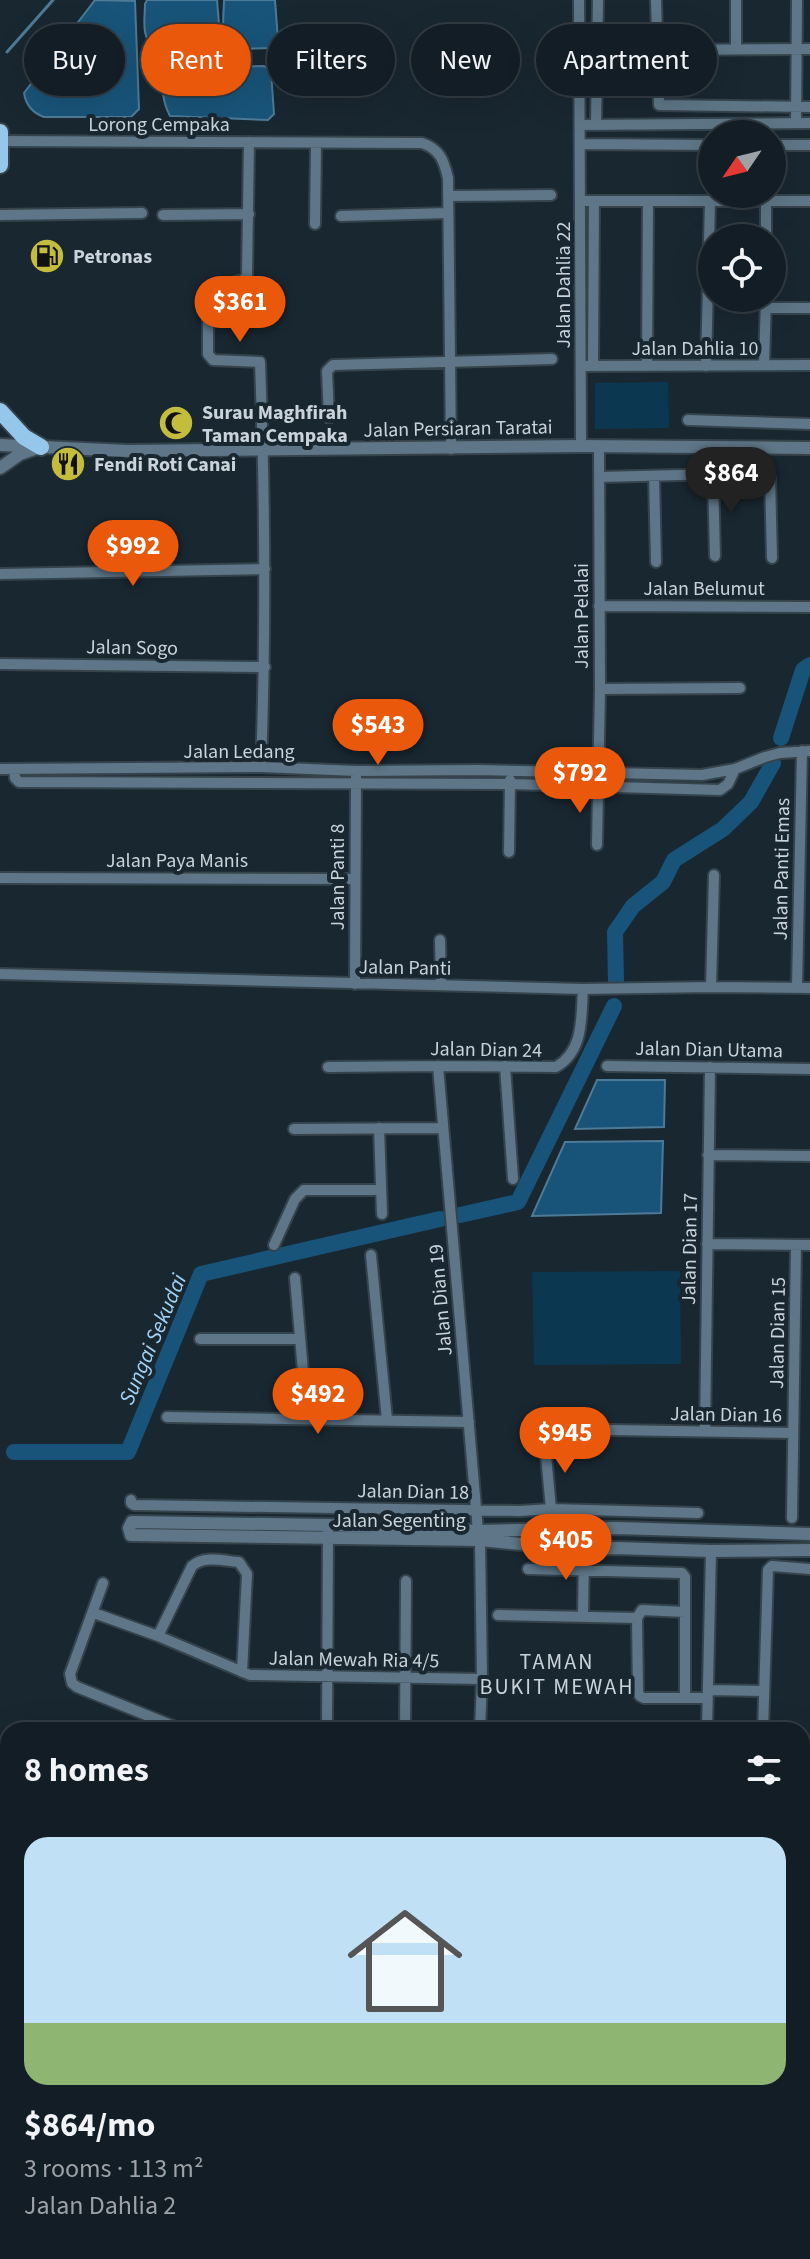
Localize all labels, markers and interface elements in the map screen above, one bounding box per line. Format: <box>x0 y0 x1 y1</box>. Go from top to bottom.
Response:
chip: Buy <box>24 24 125 96</box>
chip: Rent <box>141 24 251 96</box>
chip: Filters <box>267 24 395 96</box>
chip: New <box>411 24 520 96</box>
chip: Apartment <box>536 24 717 96</box>
street label: Lorong Cempaka <box>88 111 230 139</box>
north arrow <box>698 120 786 208</box>
map controls <box>698 120 786 312</box>
street label: Jalan Dahlia 22 <box>550 221 578 349</box>
button: locate <box>698 224 786 312</box>
fuel station icon: Petronas <box>28 237 66 275</box>
place label: Petronas <box>73 243 152 271</box>
pin: $361 <box>193 276 287 344</box>
text: $361 <box>213 283 267 320</box>
street label: Jalan Dahlia 10 <box>631 335 759 363</box>
place label: Surau Maghfirah Taman Cempaka <box>202 399 348 450</box>
mosque icon: Surau Maghfirah Taman Cempaka <box>157 404 195 442</box>
street label: Jalan Persiaran Taratai <box>363 413 553 445</box>
restaurant icon: Fendi Roti Canai <box>49 445 87 483</box>
pin: $864 <box>684 447 778 515</box>
place label: Fendi Roti Canai <box>94 451 236 479</box>
text: $864 <box>704 454 758 491</box>
pin: $992 <box>86 520 180 588</box>
text: $992 <box>106 527 160 564</box>
street label: Jalan Pelalai <box>568 563 596 669</box>
street label: Jalan Belumut <box>643 575 765 603</box>
street label: Jalan Sogo <box>86 633 178 663</box>
pin: $543 <box>331 699 425 767</box>
text: $543 <box>351 706 405 743</box>
street label: Jalan Ledang <box>183 738 295 766</box>
pin: $792 <box>533 747 627 815</box>
text: $792 <box>553 754 607 791</box>
street label: Jalan Panti Emas <box>767 798 797 941</box>
street label: Jalan Panti 8 <box>324 823 352 930</box>
street label: Jalan Paya Manis <box>106 847 248 875</box>
street label: Jalan Panti <box>358 953 452 983</box>
street label: Jalan Dian 24 <box>430 1035 542 1065</box>
street label: Jalan Dian Utama <box>635 1035 783 1065</box>
street label: Jalan Dian 17 <box>675 1193 705 1305</box>
street label: Jalan Dian 19 <box>422 1243 460 1357</box>
water label: Sungai Sekudai <box>111 1268 195 1410</box>
street label: Jalan Dian 15 <box>763 1277 793 1389</box>
pin: $492 <box>271 1368 365 1436</box>
text: $492 <box>291 1375 345 1412</box>
street label: Jalan Dian 16 <box>670 1400 782 1430</box>
pin: $945 <box>518 1407 612 1475</box>
text: $945 <box>538 1414 592 1451</box>
street label: Jalan Dian 18 <box>357 1477 469 1507</box>
street label: Jalan Segenting <box>332 1507 466 1535</box>
pin: $405 <box>519 1514 613 1582</box>
text: $405 <box>539 1521 593 1558</box>
street label: Jalan Mewah Ria 4/5 <box>268 1645 440 1675</box>
district label: TAMAN BUKIT MEWAH <box>479 1646 635 1703</box>
text: 8 homes <box>24 1746 149 1795</box>
icon: filters <box>742 1748 786 1792</box>
icon: home <box>333 1889 477 2033</box>
text: $864/mo <box>24 2101 155 2150</box>
text: 3 rooms · 113 m² <box>24 2150 203 2187</box>
text: Jalan Dahlia 2 <box>24 2187 176 2224</box>

